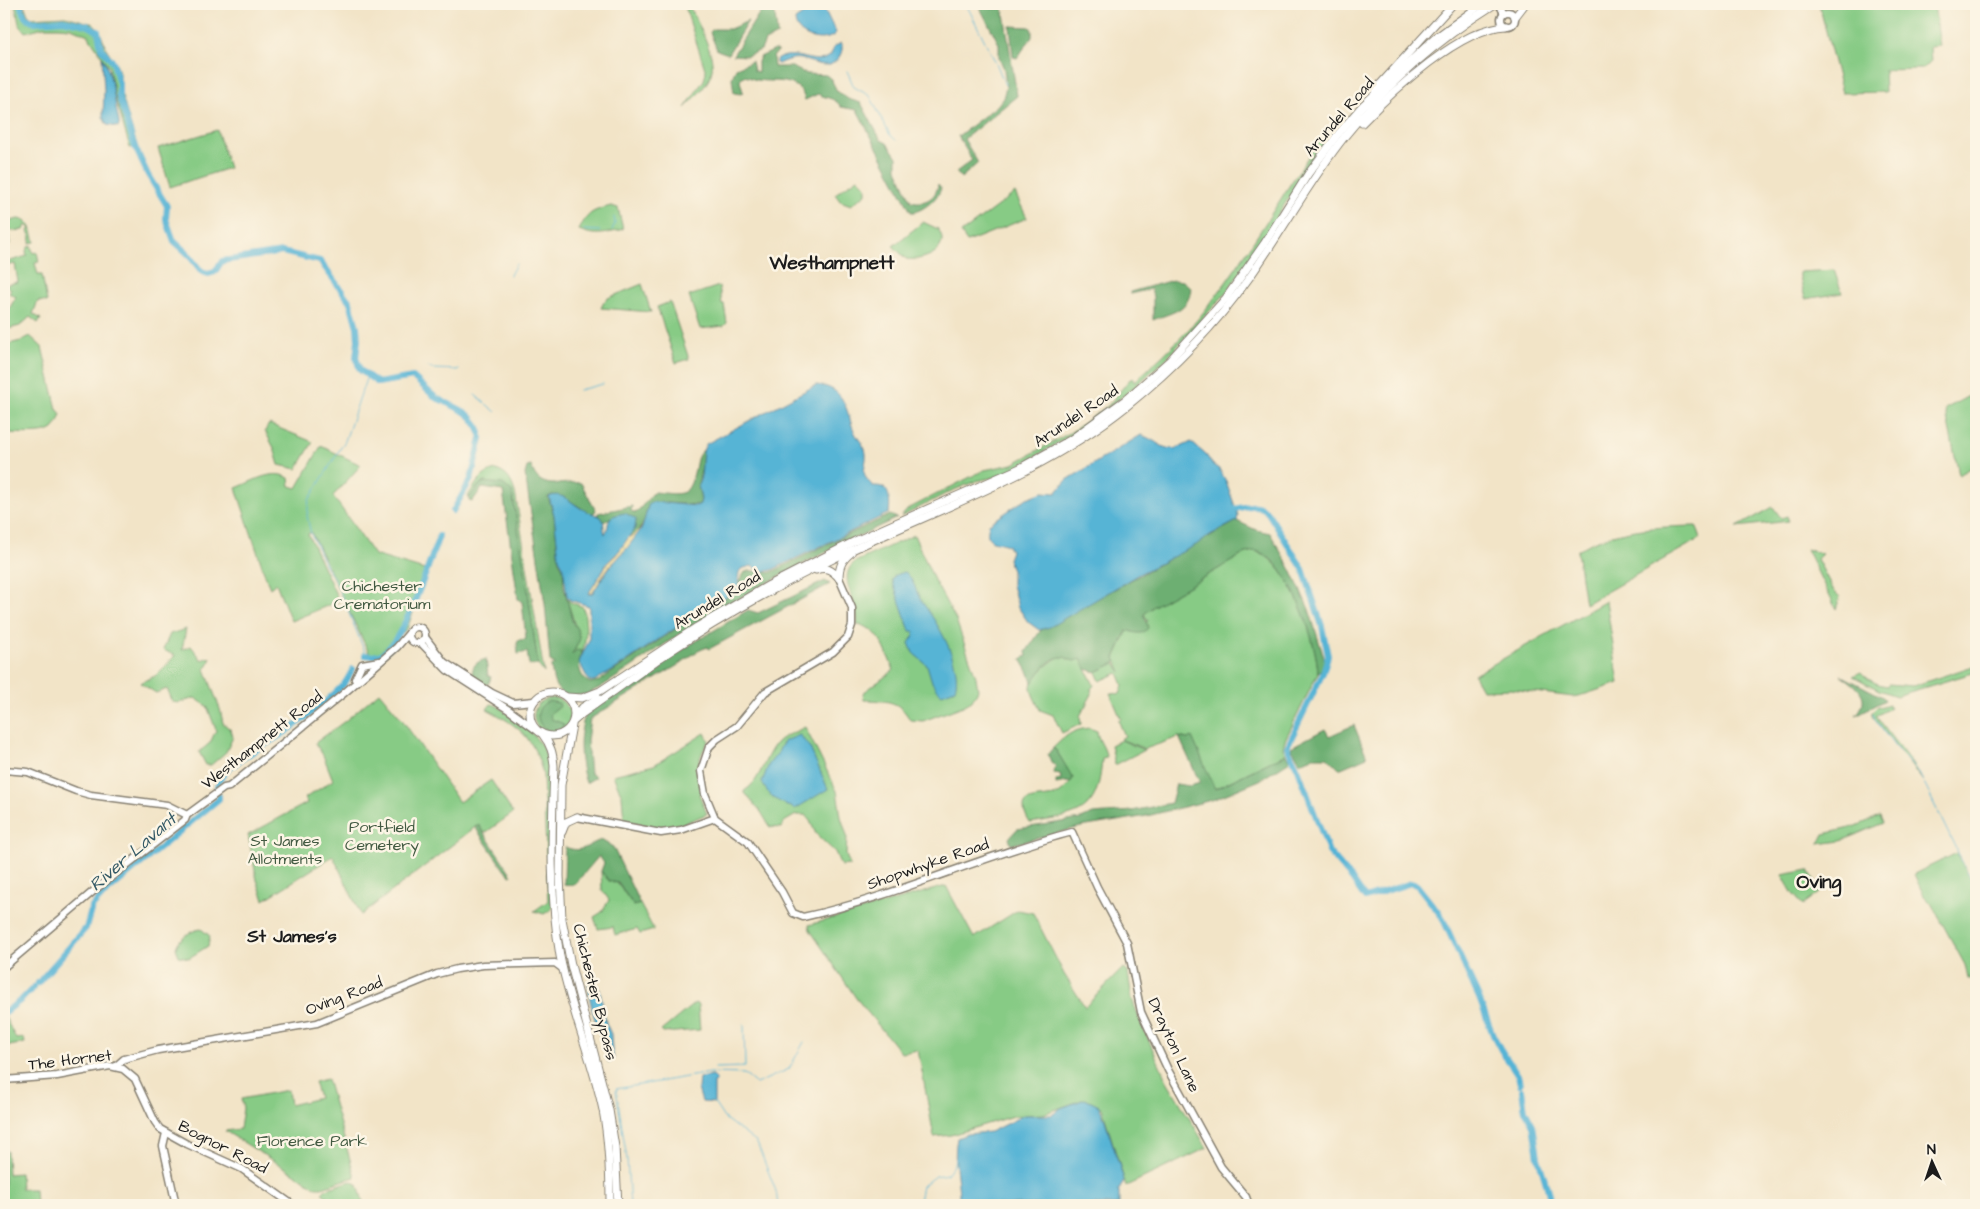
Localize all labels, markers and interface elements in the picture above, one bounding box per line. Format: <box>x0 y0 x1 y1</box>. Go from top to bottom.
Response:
street label: Arundel Road <box>1299 73 1379 161</box>
district label: Westhampnett <box>769 250 895 277</box>
street label: Arundel Road <box>1029 380 1123 452</box>
street label: Arundel Road <box>669 565 765 635</box>
park label: Chichester Crematorium <box>334 575 431 615</box>
street label: Westhampnett Road <box>197 686 327 794</box>
water label: River Lavant <box>84 806 183 897</box>
park label: Portfield Cemetery <box>345 816 419 857</box>
park label: St James Allotments <box>248 830 322 870</box>
street label: Shopwhyke Road <box>864 833 992 896</box>
district label: Oving <box>1797 869 1842 897</box>
street label: Chichester Bypass <box>566 921 623 1063</box>
district label: St James's <box>246 924 337 949</box>
street label: Oving Road <box>302 971 386 1022</box>
street label: Drayton Lane <box>1142 994 1206 1097</box>
street label: The Hornet <box>27 1044 113 1076</box>
street label: Bognor Road <box>174 1115 271 1180</box>
park label: Florence Park <box>257 1130 367 1152</box>
north arrow <box>1908 1136 1958 1186</box>
text: N <box>1926 1140 1936 1160</box>

